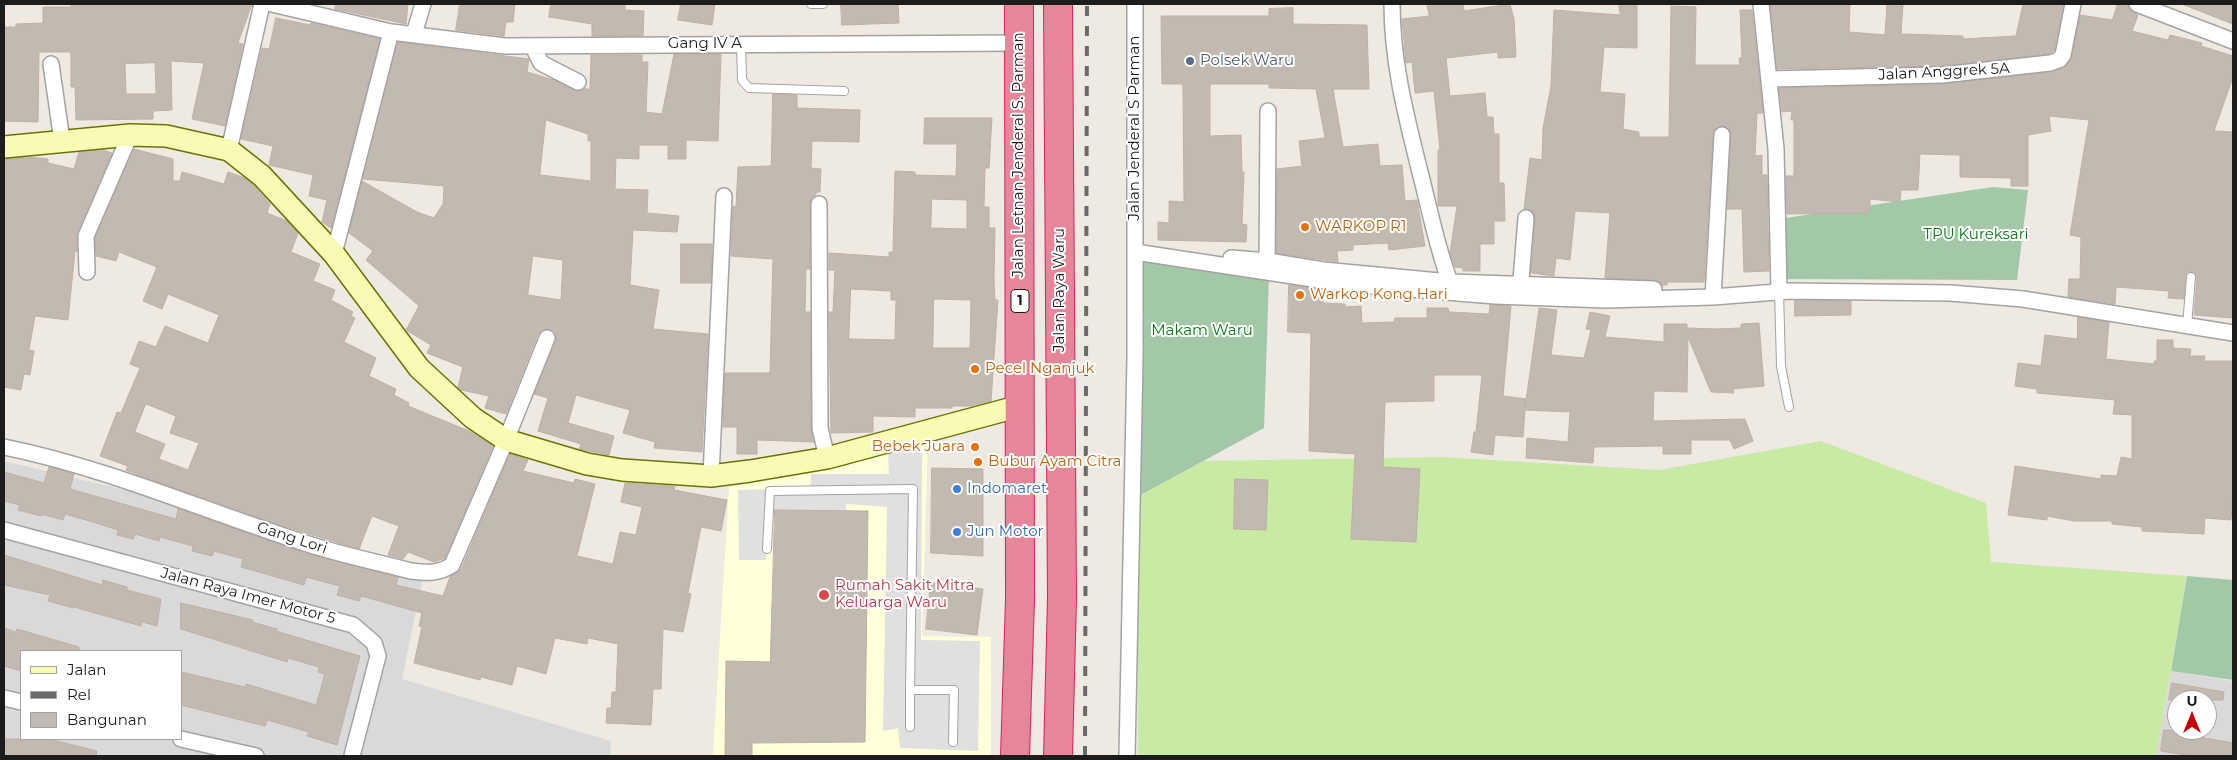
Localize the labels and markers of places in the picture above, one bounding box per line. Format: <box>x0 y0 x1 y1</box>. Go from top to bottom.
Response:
place label: Polsek Waru <box>1200 52 1294 70</box>
marker: Polsek Waru <box>1184 55 1196 67</box>
place label: WARKOP R1 <box>1315 218 1406 236</box>
marker: WARKOP R1 <box>1299 221 1311 233</box>
place label: Warkop Kong Hari <box>1310 286 1448 304</box>
marker: Warkop Kong Hari <box>1294 289 1306 301</box>
place label: Pecel Nganjuk <box>985 360 1095 378</box>
marker: Pecel Nganjuk <box>969 363 981 375</box>
place label: Bebek Juara <box>872 438 965 456</box>
marker: Bebek Juara <box>969 441 981 453</box>
place label: Bubur Ayam Citra <box>988 453 1121 471</box>
marker: Bubur Ayam Citra <box>972 456 984 468</box>
place label: Indomaret <box>967 480 1047 498</box>
marker: Indomaret <box>951 483 963 495</box>
place label: Jun Motor <box>967 523 1044 541</box>
marker: Jun Motor <box>951 526 963 538</box>
place label: Rumah Sakit Mitra Keluarga Waru <box>835 577 974 612</box>
marker: Rumah Sakit Mitra Keluarga Waru <box>817 588 831 602</box>

